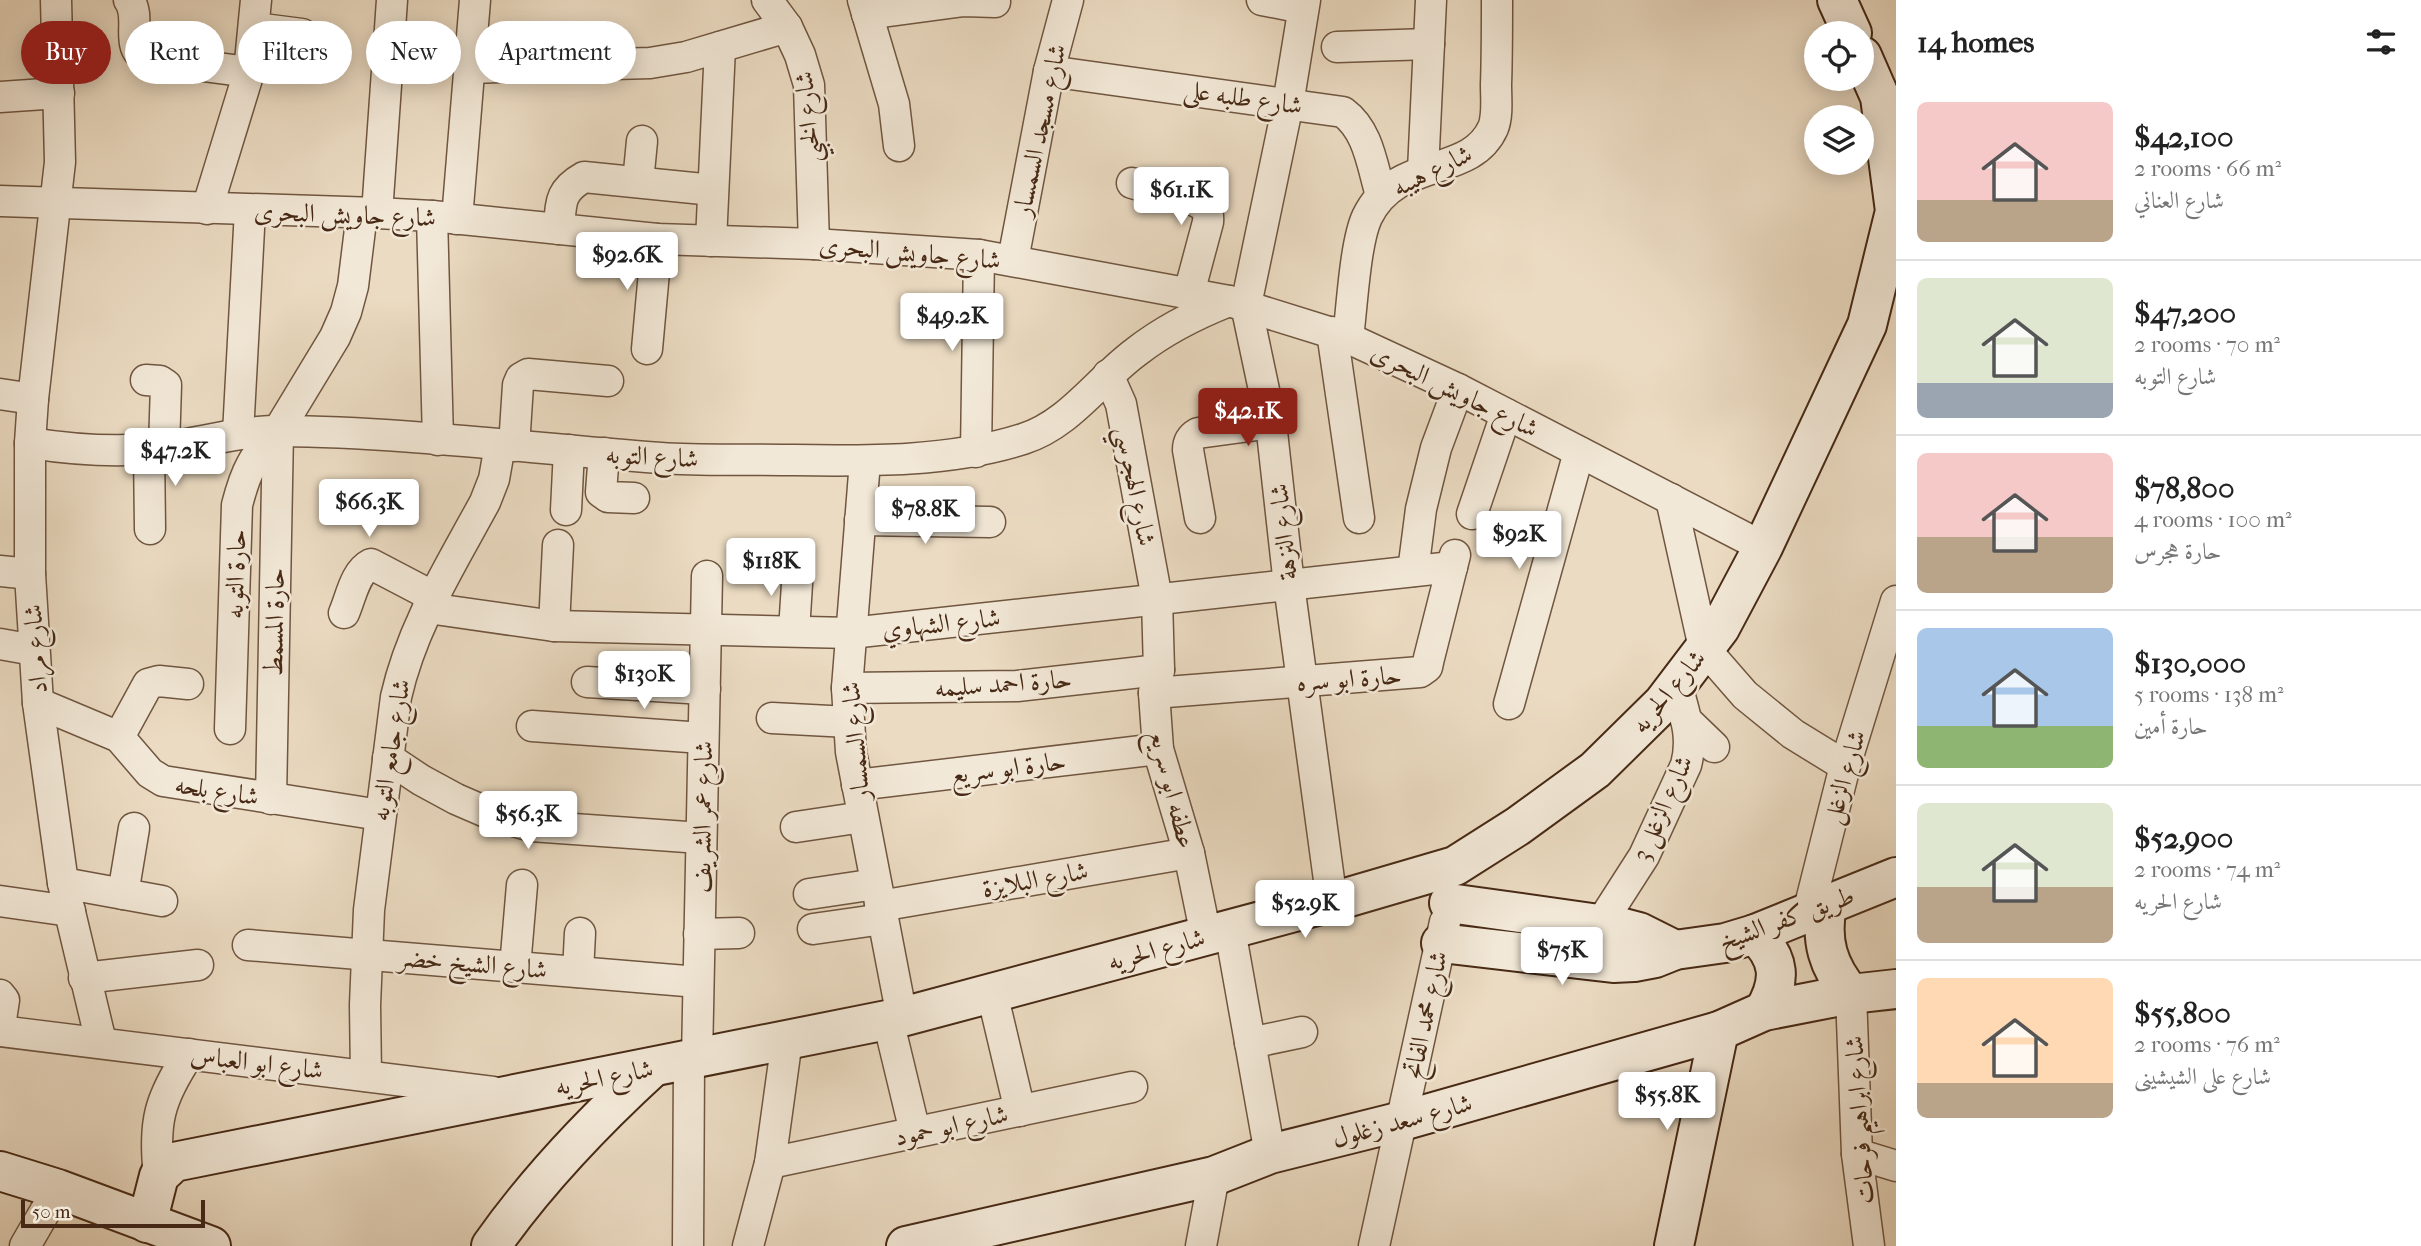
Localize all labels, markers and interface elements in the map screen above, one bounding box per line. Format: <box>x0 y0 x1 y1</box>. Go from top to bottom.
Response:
chip: Buy <box>21 21 111 84</box>
chip: Rent <box>125 21 224 84</box>
chip: Filters <box>238 21 352 84</box>
chip: New <box>366 21 461 84</box>
chip: Apartment <box>475 21 636 84</box>
map controls <box>1804 21 1874 175</box>
button: locate <box>1804 21 1874 91</box>
icon: filters <box>2362 23 2400 61</box>
text: 14 homes <box>1917 25 2034 60</box>
street label: شارع مسجد السمسار <box>1005 41 1079 223</box>
street label: شارع الخبي <box>788 69 835 164</box>
street label: شارع طلبه على <box>1181 74 1304 127</box>
button: layers <box>1804 105 1874 175</box>
text: $42,100 <box>2134 120 2234 155</box>
icon: home <box>1973 130 2057 214</box>
street label: شارع هيبه <box>1387 138 1480 208</box>
text: 2 rooms · 66 m² <box>2134 155 2281 182</box>
pin: $61.1K <box>1124 168 1238 227</box>
text: $61.1K <box>1150 176 1212 203</box>
text: شارع العناني <box>2134 187 2224 214</box>
street label: شارع جاويش البحرى <box>253 196 437 239</box>
street label: شارع جاويش البحرى <box>817 229 1002 282</box>
pin: $92.6K <box>570 232 684 292</box>
text: $92.6K <box>592 241 662 268</box>
pin: $49.2K <box>895 294 1009 353</box>
text: $47,200 <box>2134 296 2236 331</box>
text: $49.2K <box>916 302 988 329</box>
icon: home <box>1973 306 2057 390</box>
text: 2 rooms · 70 m² <box>2134 331 2280 358</box>
street label: شارع جاويش البحرى <box>1363 337 1544 450</box>
text: شارع التوبه <box>2134 363 2216 390</box>
pin: $42.1K <box>1191 388 1305 448</box>
text: $42.1K <box>1214 397 1282 424</box>
street label: شارع الهجرسي <box>1101 424 1162 550</box>
pin: $47.2K <box>118 428 232 488</box>
text: $47.2K <box>140 437 210 464</box>
street label: شارع التوبه <box>604 439 699 480</box>
text: $78,800 <box>2134 471 2234 506</box>
pin: $66.3K <box>312 480 426 539</box>
icon: home <box>1973 481 2057 565</box>
street label: شارع النزهة <box>1263 482 1310 582</box>
pin: $78.8K <box>868 486 982 546</box>
text: $66.3K <box>335 488 403 515</box>
text: $78.8K <box>891 495 959 522</box>
text: 4 rooms · 100 m² <box>2134 506 2292 533</box>
pin: $92K <box>1478 512 1560 571</box>
text: $92K <box>1492 520 1546 547</box>
street label: حارة التوبه <box>218 529 254 619</box>
pin: $118K <box>722 538 820 598</box>
text: حارة هجرس <box>2134 538 2221 565</box>
text: $118K <box>742 547 800 574</box>
street label: حارة المسمط <box>258 568 291 677</box>
street label: شارع الشهاوي <box>880 602 1002 651</box>
street label: شارع مراد <box>17 603 60 695</box>
street label: شارع الحريه <box>1624 643 1717 743</box>
text: $130,000 <box>2134 646 2246 681</box>
pin: $130K <box>595 652 693 711</box>
icon: home <box>1973 656 2057 740</box>
street label: حارة ابو سره <box>1295 659 1403 699</box>
text: $130K <box>614 660 674 687</box>
street label: حارة احمد سليمه <box>933 663 1073 704</box>
street label: شارع جامع التوبه <box>364 677 425 825</box>
street label: شارع السمسار <box>835 680 882 804</box>
text: 5 rooms · 138 m² <box>2134 681 2284 708</box>
text: حارة أمين <box>2134 713 2208 740</box>
street label: عطفه ابو سريع <box>1135 726 1202 854</box>
street label: شارع الزغل <box>1816 727 1878 829</box>
street label: شارع عمر الشريف <box>686 741 725 893</box>
street label: حارة ابو سريع <box>948 745 1069 798</box>
street label: شارع الزغل 3 <box>1625 750 1705 868</box>
street label: شارع بلحه <box>172 769 261 818</box>
pin: $56.3K <box>471 792 585 851</box>
text: $56.3K <box>495 800 561 827</box>
text: $52,900 <box>2134 821 2233 856</box>
icon: home <box>1973 831 2057 915</box>
street label: شارع البلايزة <box>980 855 1092 910</box>
text: 2 rooms · 74 m² <box>2134 856 2280 883</box>
pin: $52.9K <box>1248 880 1362 940</box>
street label: طريق كفر الشيخ <box>1714 880 1861 965</box>
text: شارع الحريه <box>2134 888 2222 915</box>
text: $52.9K <box>1271 889 1339 916</box>
street label: شارع الحريه <box>1104 922 1210 983</box>
pin: $75K <box>1521 928 1603 987</box>
text: $75K <box>1537 936 1587 963</box>
street label: شارع الشيخ خضر <box>394 941 548 993</box>
street label: شارع محمد الفاتح <box>1397 948 1460 1083</box>
text: $55,800 <box>2134 996 2231 1031</box>
icon: home <box>1973 1006 2057 1090</box>
text: 2 rooms · 76 m² <box>2134 1031 2280 1058</box>
street label: شارع ابراهيم فرحات <box>1838 1034 1891 1205</box>
street label: شارع ابو العباس <box>188 1039 325 1092</box>
street label: شارع الحريه <box>552 1053 657 1108</box>
text: شارع على الشيشينى <box>2134 1063 2271 1090</box>
pin: $55.8K <box>1610 1072 1724 1132</box>
text: $55.8K <box>1634 1081 1700 1108</box>
street label: شارع سعد زغلول <box>1329 1087 1477 1160</box>
street label: شارع ابو حمود <box>891 1098 1012 1159</box>
scale bar <box>21 1197 205 1229</box>
text: 50 m <box>32 1201 71 1223</box>

